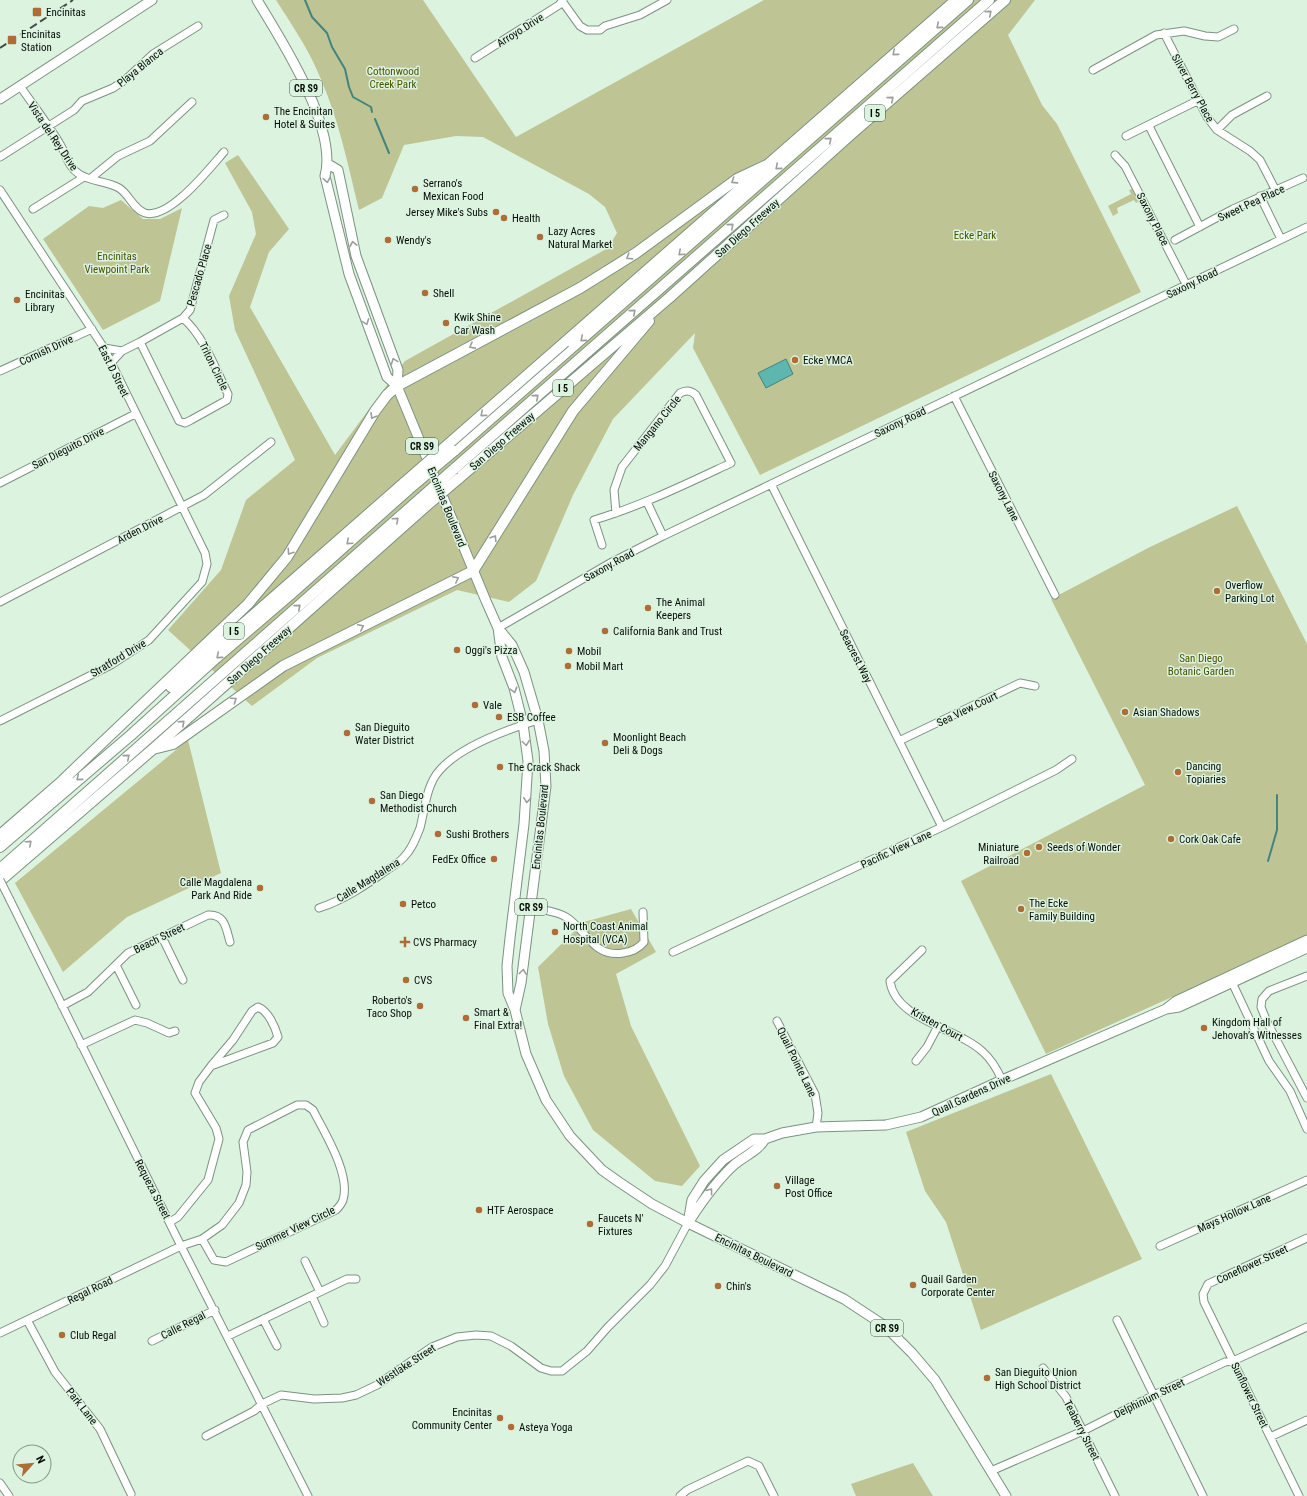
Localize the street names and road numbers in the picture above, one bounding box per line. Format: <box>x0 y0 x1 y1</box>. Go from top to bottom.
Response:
street label: Arroyo Drive <box>494 11 546 50</box>
street label: Playa Blanca <box>115 45 166 90</box>
street label: Silver Berry Place <box>1169 52 1217 124</box>
road number: CR S9 <box>290 80 322 96</box>
street label: Vista del Rey Drive <box>25 99 80 173</box>
road number: I 5 <box>865 105 885 121</box>
street label: Sweet Pea Place <box>1216 182 1287 225</box>
street label: Saxony Place <box>1134 191 1171 248</box>
street label: San Diego Freeway <box>713 196 782 261</box>
street label: Pescado Place <box>184 242 215 308</box>
street label: Saxony Road <box>1164 265 1220 302</box>
street label: Cornish Drive <box>17 332 75 369</box>
street label: Triton Circle <box>196 340 231 393</box>
street label: East D Street <box>95 343 132 399</box>
road number: I 5 <box>553 380 573 396</box>
street label: Mangano Circle <box>631 393 684 454</box>
street label: Saxony Road <box>872 404 928 441</box>
street label: San Diego Freeway <box>467 409 538 473</box>
street label: San Dieguito Drive <box>30 425 106 472</box>
road number: CR S9 <box>406 438 438 454</box>
street label: Encinitas Boulevard <box>425 465 469 549</box>
street label: Saxony Lane <box>985 469 1022 524</box>
street label: Arden Drive <box>115 512 165 547</box>
street label: Saxony Road <box>582 546 637 585</box>
road number: I 5 <box>224 623 244 639</box>
street label: San Diego Freeway <box>225 623 294 688</box>
street label: Seacrest Way <box>837 627 875 686</box>
street label: Stratford Drive <box>88 637 149 680</box>
street label: Sea View Court <box>935 689 1000 730</box>
street label: Encinitas Boulevard <box>530 784 551 870</box>
street label: Pacific View Lane <box>859 827 934 871</box>
street label: Calle Magdalena <box>334 856 402 905</box>
road number: CR S9 <box>515 899 547 915</box>
street label: Beach Street <box>132 921 187 956</box>
street label: Kristen Court <box>909 1005 965 1044</box>
street label: Quail Pointe Lane <box>774 1025 819 1099</box>
street label: Quail Gardens Drive <box>930 1072 1013 1119</box>
street label: Requeza Street <box>132 1157 173 1221</box>
street label: Mays Hollow Lane <box>1195 1191 1273 1236</box>
street label: Summer View Circle <box>253 1204 337 1253</box>
street label: Encinitas Boulevard <box>713 1231 795 1280</box>
street label: Coneflower Street <box>1214 1242 1290 1287</box>
street label: Regal Road <box>65 1274 115 1307</box>
street label: Calle Regal <box>159 1309 208 1342</box>
road number: CR S9 <box>871 1320 903 1336</box>
street label: Westlake Street <box>374 1342 438 1389</box>
street label: Sunflower Street <box>1228 1360 1271 1430</box>
street label: Delphinium Street <box>1112 1376 1187 1421</box>
street label: Park Lane <box>63 1385 100 1427</box>
street label: Teaberry Street <box>1061 1398 1102 1463</box>

